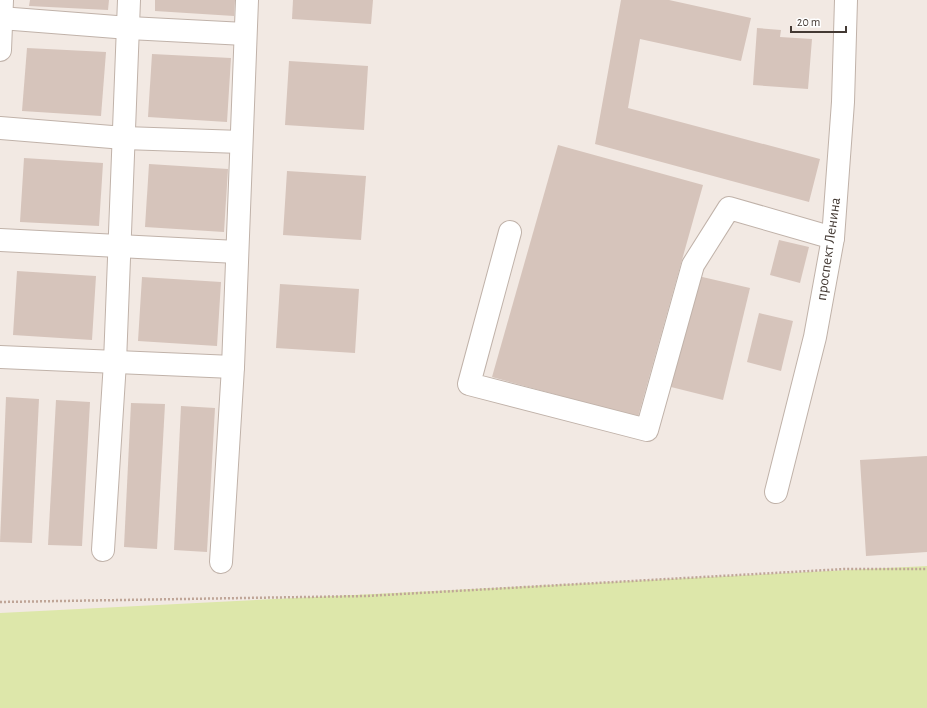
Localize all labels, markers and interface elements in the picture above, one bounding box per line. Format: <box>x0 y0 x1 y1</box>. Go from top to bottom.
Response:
scale bar <box>791 8 846 34</box>
text: 20 m <box>797 16 820 28</box>
street label: проспект Ленина <box>814 196 843 302</box>

